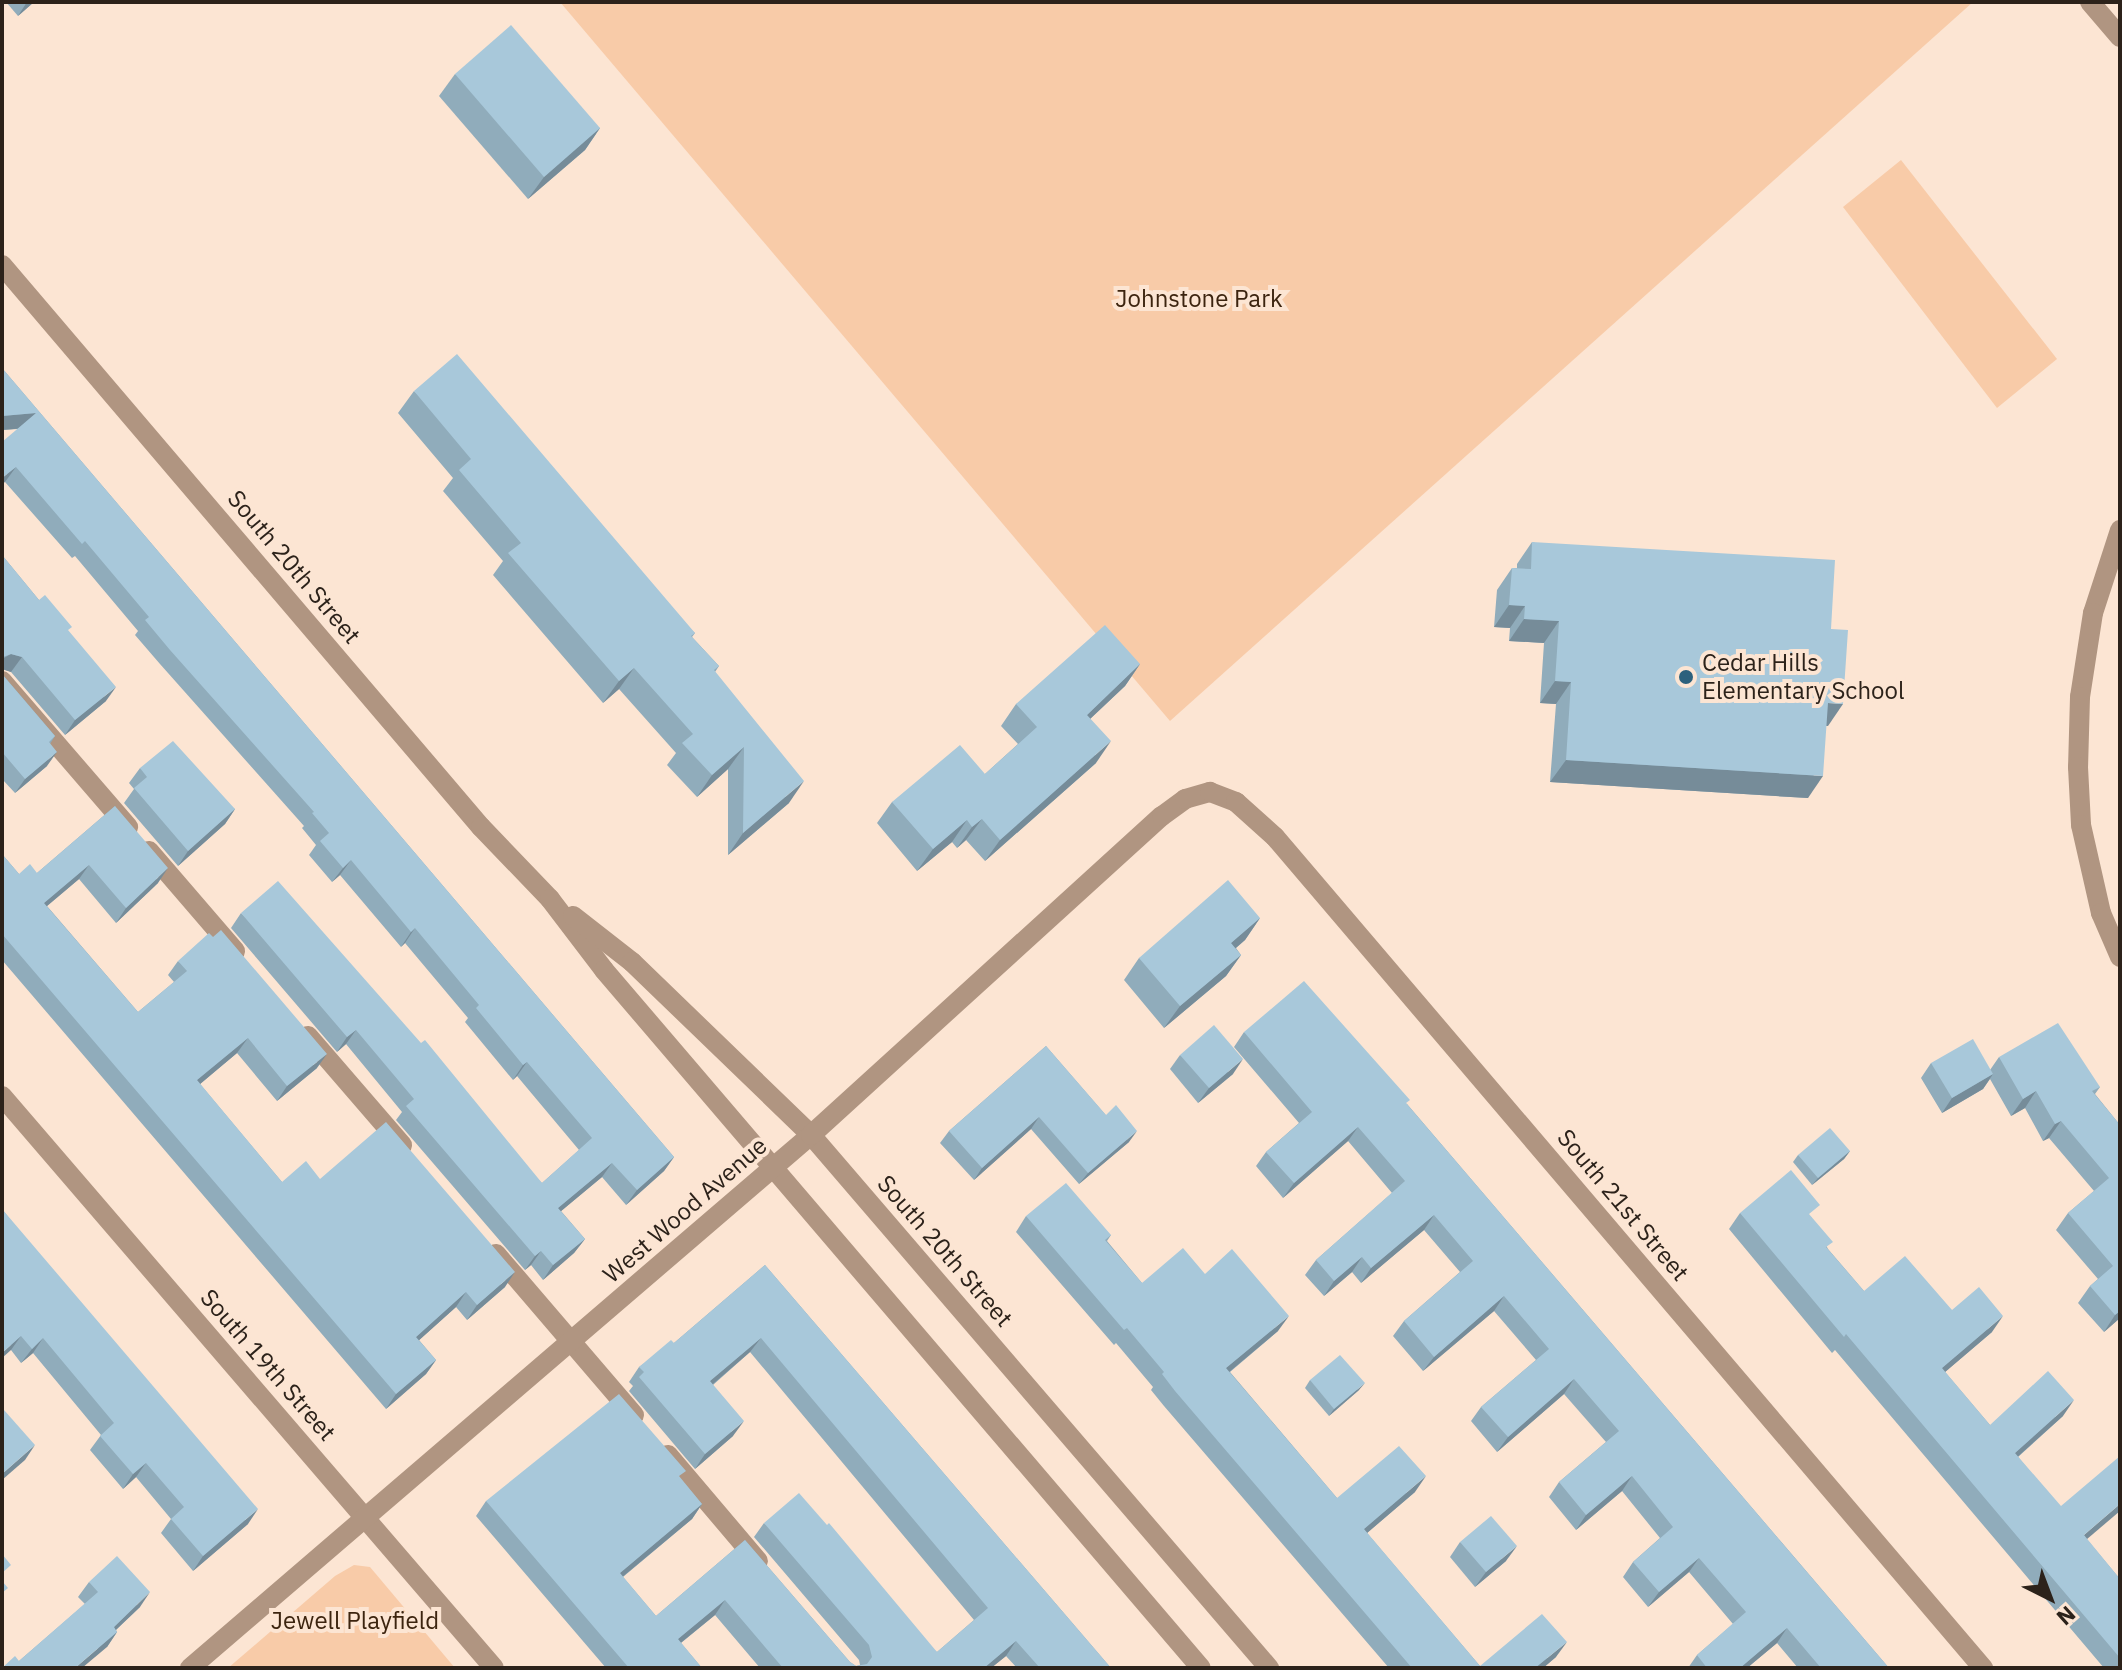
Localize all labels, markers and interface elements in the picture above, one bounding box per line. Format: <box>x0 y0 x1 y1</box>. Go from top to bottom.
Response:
park label: Johnstone Park <box>1115 285 1283 313</box>
street label: South 20th Street <box>222 485 366 649</box>
place label: Cedar Hills Elementary School <box>1702 649 1904 705</box>
marker: Cedar Hills Elementary School <box>1677 668 1695 686</box>
street label: South 21st Street <box>1551 1123 1695 1287</box>
street label: West Wood Avenue <box>597 1131 773 1289</box>
street label: South 20th Street <box>871 1169 1019 1333</box>
street label: South 19th Street <box>194 1283 342 1447</box>
north arrow <box>2010 1558 2090 1638</box>
text: N <box>2051 1600 2082 1632</box>
park label: Jewell Playfield <box>271 1607 439 1635</box>

